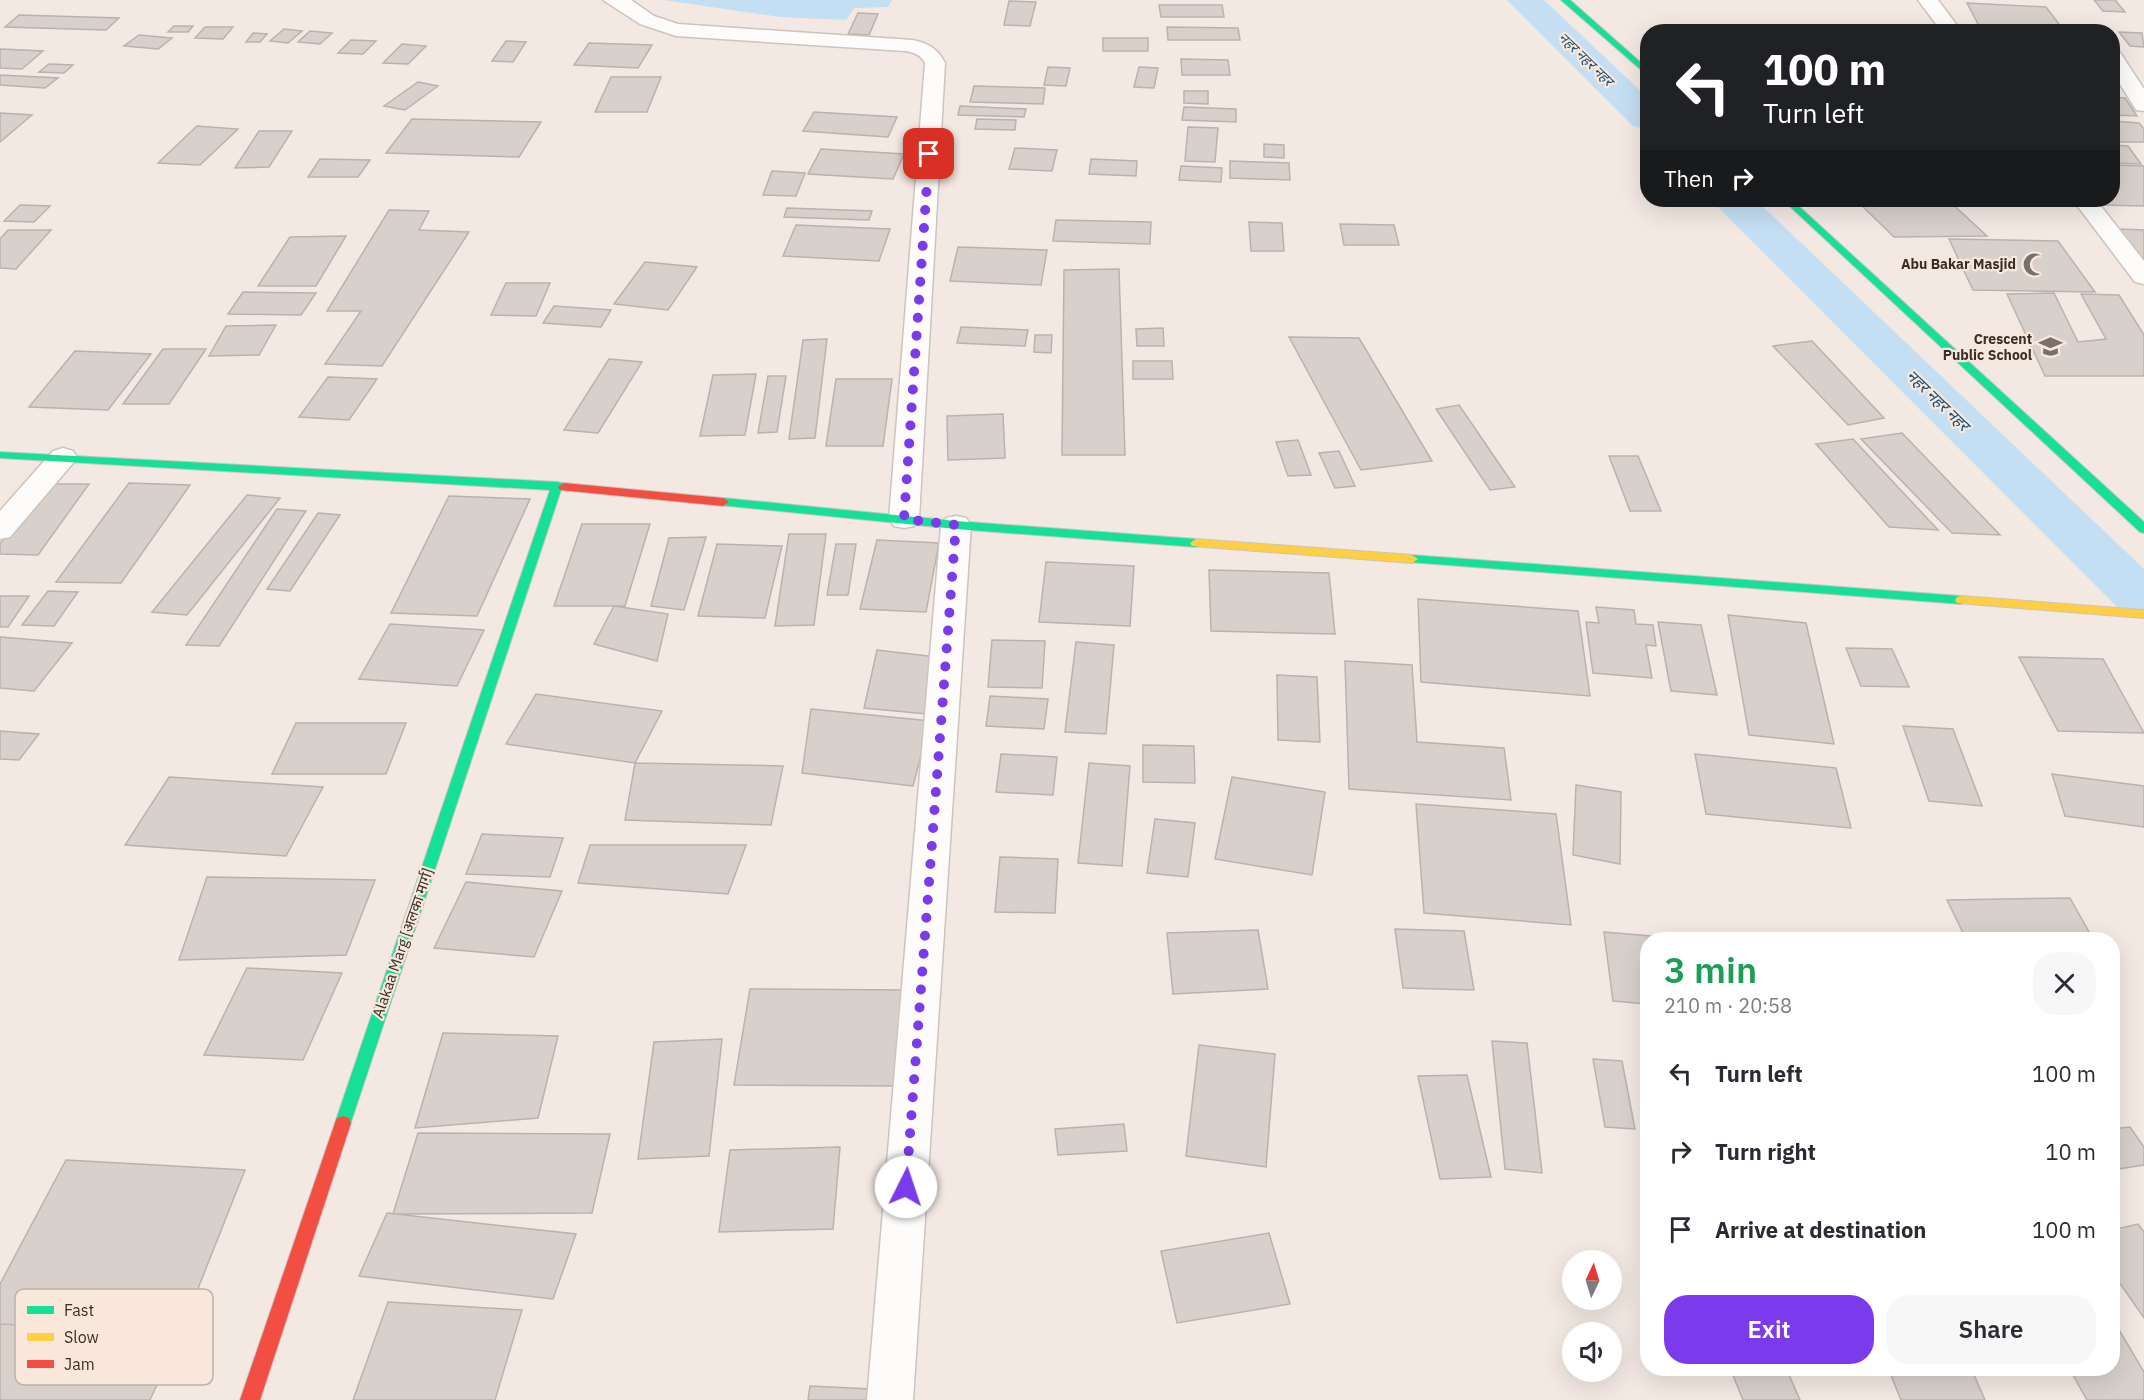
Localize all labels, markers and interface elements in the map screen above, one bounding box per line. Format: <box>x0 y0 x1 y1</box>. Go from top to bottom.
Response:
water label: नहर नहर नहर <box>1555 28 1620 92</box>
text: 100 m <box>1763 42 1886 97</box>
icon: left <box>1664 48 1742 126</box>
text: Turn left <box>1763 95 1864 130</box>
pin <box>903 128 954 179</box>
icon: arrive <box>912 137 945 170</box>
icon: right <box>1726 162 1759 195</box>
text: Then <box>1664 164 1714 193</box>
mosque icon: Abu Bakar Masjid <box>2021 251 2047 277</box>
place label: Abu Bakar Masjid <box>1901 255 2016 273</box>
place label: Crescent Public School <box>1943 330 2032 364</box>
school or university icon: Crescent Public School <box>2037 334 2063 360</box>
water label: नहर नहर नहर <box>1903 365 1976 437</box>
street label: Alakaa Marg [अलका मार्ग] <box>368 865 437 1020</box>
text: 3 min <box>1664 946 1757 993</box>
button: close <box>2033 952 2096 1015</box>
text: 210 m · 20:58 <box>1664 992 1792 1019</box>
icon: left <box>1664 1057 1697 1090</box>
text: Turn left <box>1715 1059 1803 1088</box>
text: 100 m <box>2032 1059 2096 1088</box>
icon: right <box>1664 1135 1697 1168</box>
text: Turn right <box>1715 1137 1816 1166</box>
text: 10 m <box>2045 1137 2096 1166</box>
position arrow <box>874 1155 938 1219</box>
icon: arrive <box>1664 1213 1697 1246</box>
text: Arrive at destination <box>1715 1215 1926 1244</box>
text: 100 m <box>2032 1215 2096 1244</box>
north arrow <box>1562 1250 1622 1310</box>
map controls <box>1562 1250 1622 1382</box>
legend <box>15 1289 213 1385</box>
button: Exit <box>1664 1295 1874 1364</box>
button: Share <box>1886 1295 2096 1364</box>
text: Fast <box>64 1300 94 1320</box>
button: sound <box>1562 1322 1622 1382</box>
text: Slow <box>64 1327 99 1347</box>
text: Jam <box>64 1354 95 1374</box>

